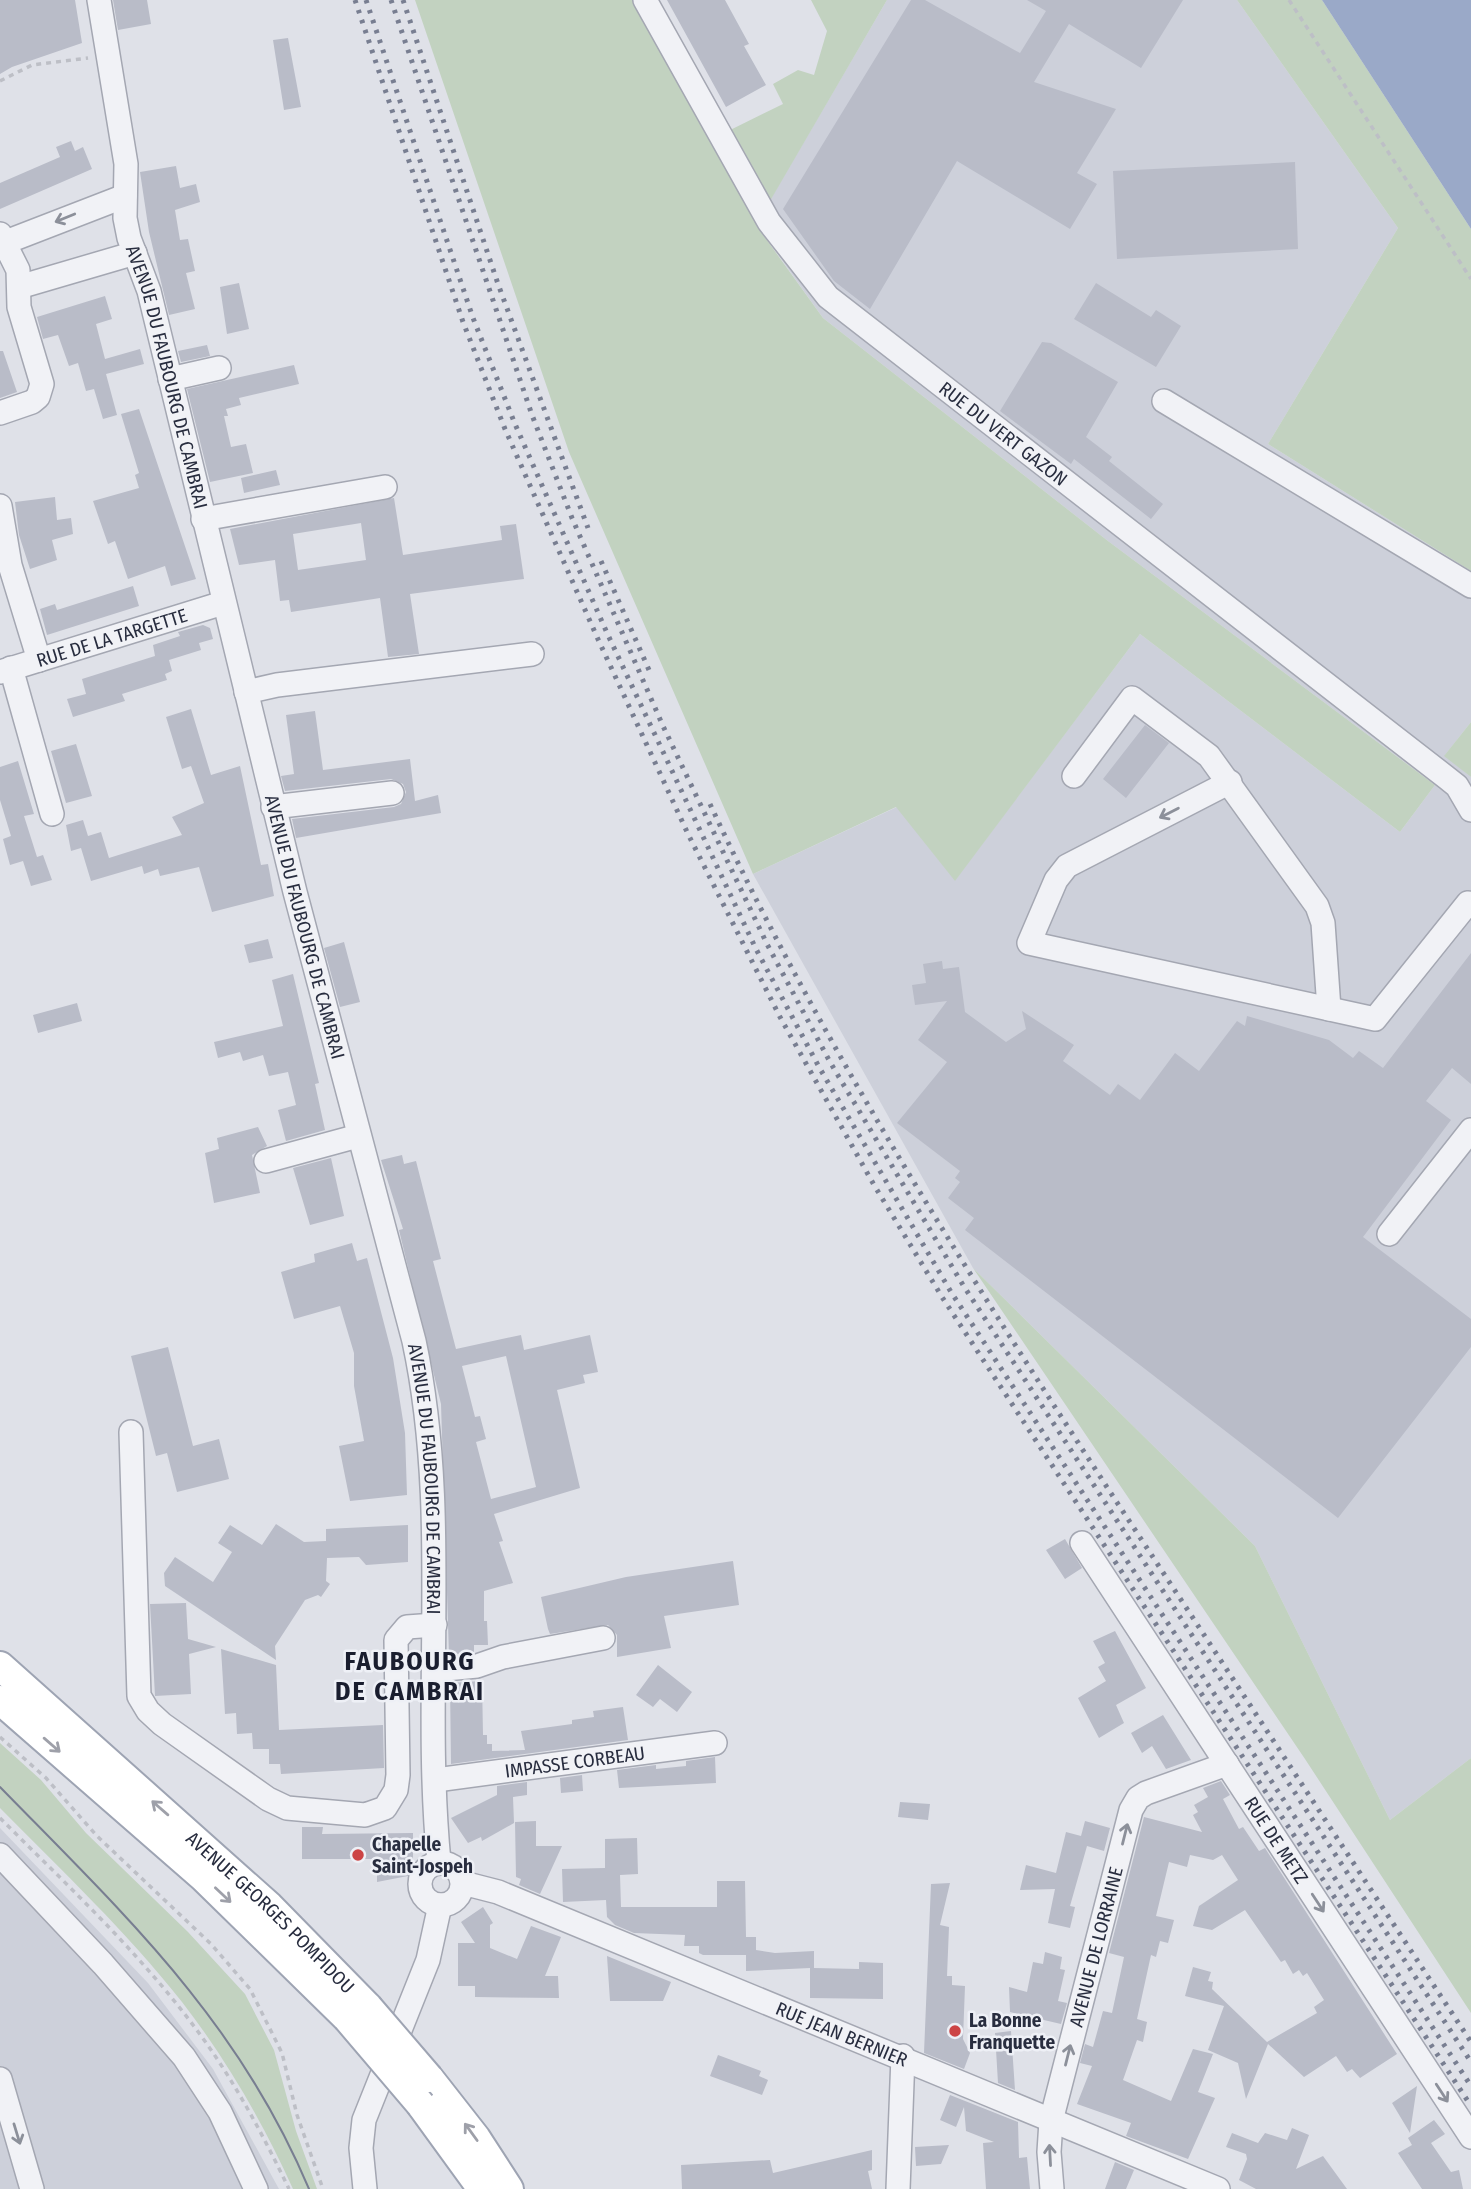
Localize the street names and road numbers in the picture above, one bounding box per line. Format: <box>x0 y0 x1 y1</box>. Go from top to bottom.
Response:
street label: AVENUE DU FAUBOURG DE CAMBRAI <box>121 242 213 511</box>
street label: RUE DU VERT GAZON <box>934 377 1072 491</box>
street label: RUE DE LA TARGETTE <box>34 604 190 672</box>
street label: AVENUE DU FAUBOURG DE CAMBRAI <box>260 792 350 1062</box>
street label: AVENUE DU FAUBOURG DE CAMBRAI <box>403 1342 445 1615</box>
street label: IMPASSE CORBEAU <box>503 1741 646 1783</box>
street label: RUE DE METZ <box>1239 1792 1313 1888</box>
street label: AVENUE GEORGES POMPIDOU <box>182 1827 359 1998</box>
street label: AVENUE DE LORRAINE <box>1065 1864 1128 2030</box>
street label: RUE JEAN BERNIER <box>772 1997 911 2072</box>

